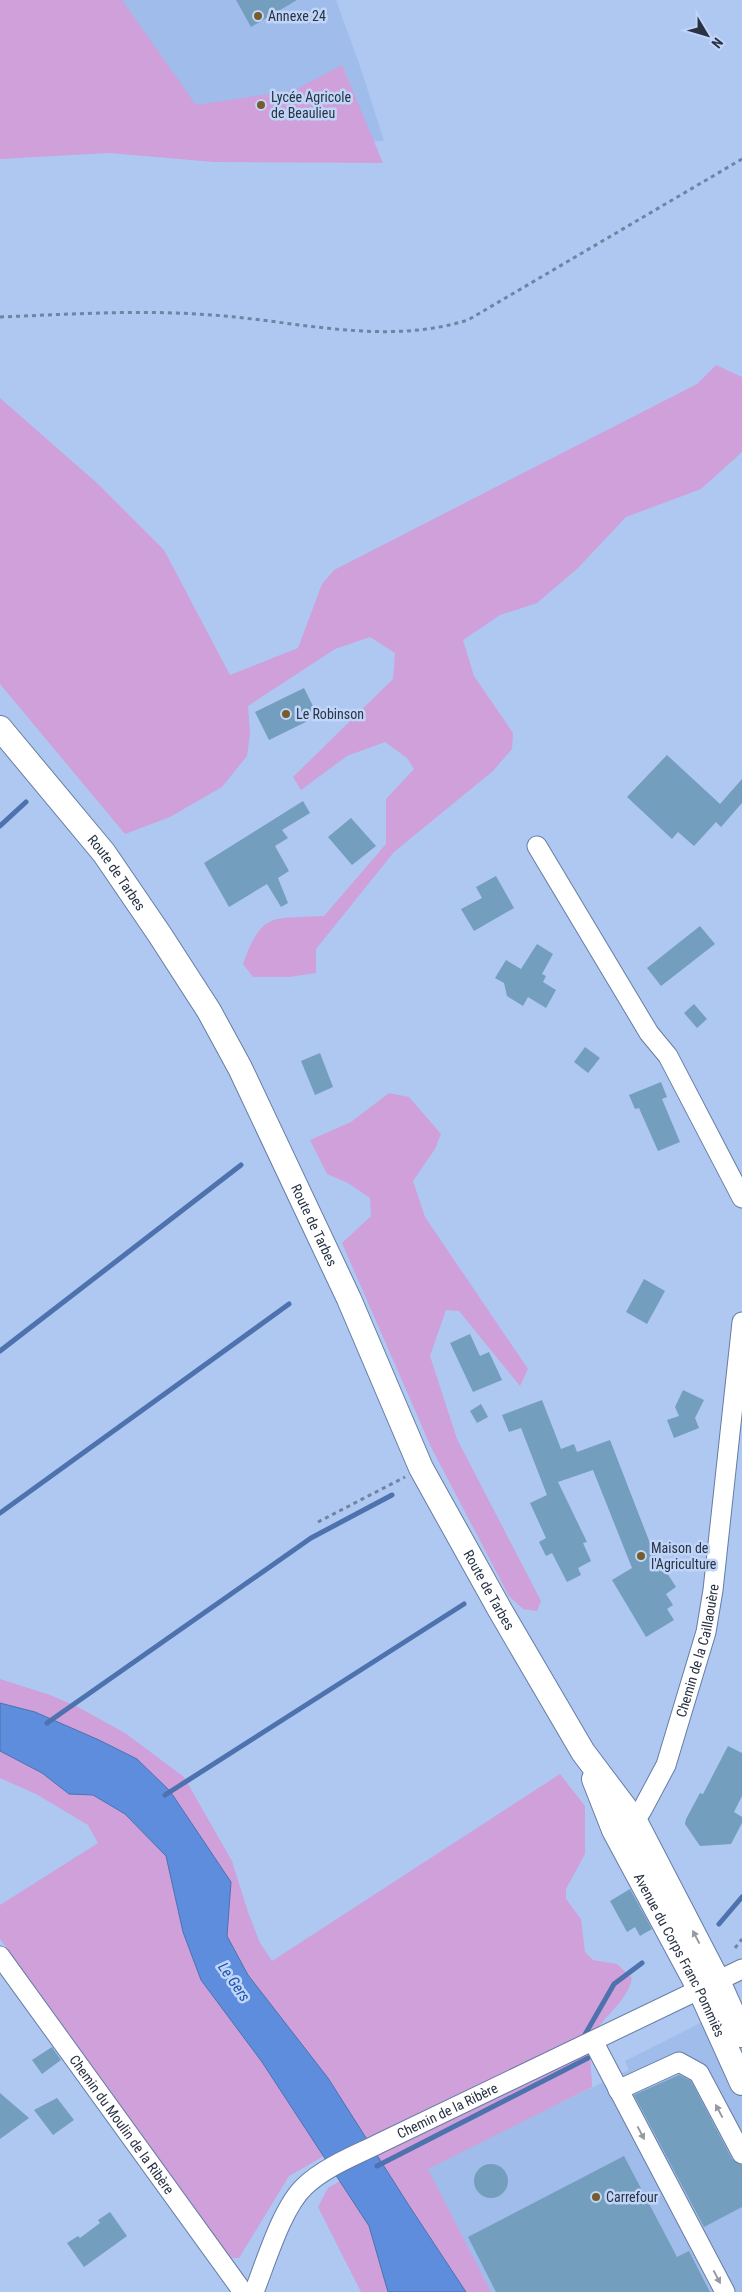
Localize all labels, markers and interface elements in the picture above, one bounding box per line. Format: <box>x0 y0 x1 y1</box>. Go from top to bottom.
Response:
place label: Annexe 24 <box>268 8 326 24</box>
marker: Annexe 24 <box>252 10 264 22</box>
north arrow <box>682 10 732 60</box>
text: N <box>708 35 726 51</box>
place label: Lycée Agricole de Beaulieu <box>271 89 351 121</box>
marker: Lycée Agricole de Beaulieu <box>255 99 267 111</box>
place label: Le Robinson <box>296 706 364 722</box>
marker: Le Robinson <box>280 708 292 720</box>
street label: Route de Tarbes <box>84 832 149 914</box>
street label: Route de Tarbes <box>288 1182 340 1269</box>
place label: Maison de l'Agriculture <box>651 1540 717 1572</box>
street label: Route de Tarbes <box>460 1547 518 1633</box>
marker: Maison de l'Agriculture <box>635 1550 647 1562</box>
street label: Chemin de la Caillaouère <box>673 1583 722 1719</box>
street label: Avenue du Corps Franc Pommiès <box>631 1870 728 2039</box>
one-way arrow <box>692 1930 700 1945</box>
water label: Le Gers <box>214 1959 254 2005</box>
street label: Chemin du Moulin de la Ribère <box>66 2052 178 2197</box>
street label: Chemin de la Ribère <box>394 2079 501 2142</box>
one-way arrow <box>715 2103 723 2118</box>
one-way arrow <box>637 2126 645 2140</box>
place label: Carrefour <box>606 2189 658 2205</box>
marker: Carrefour <box>590 2191 602 2203</box>
one-way arrow <box>713 2269 721 2284</box>

